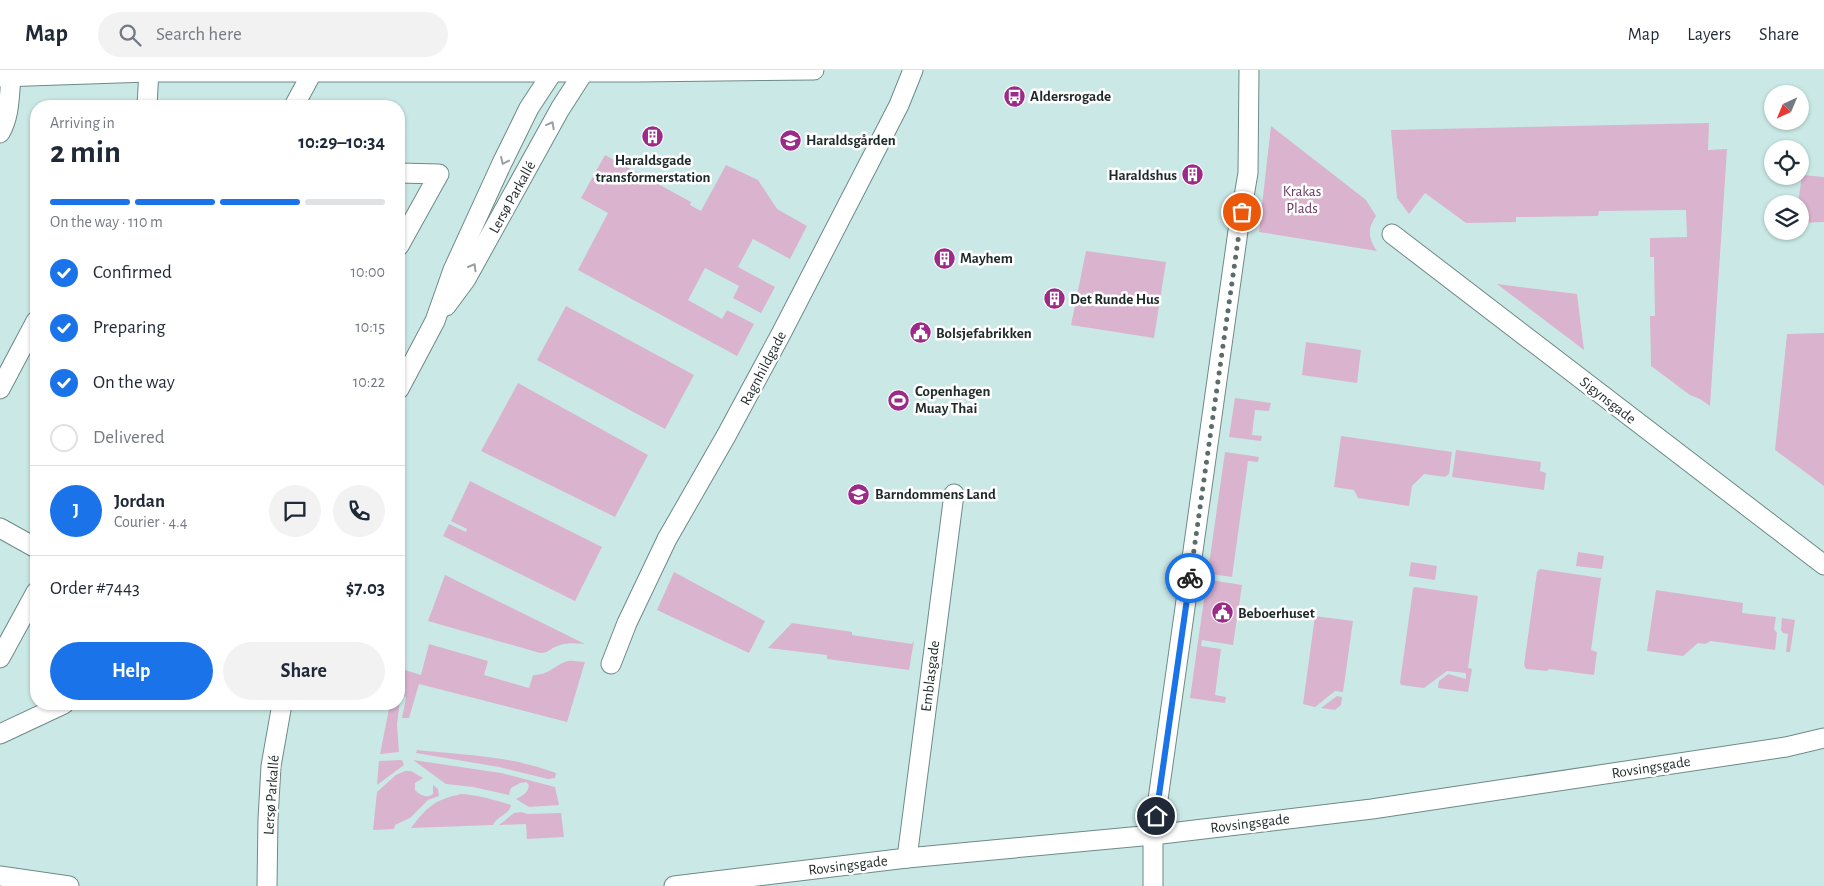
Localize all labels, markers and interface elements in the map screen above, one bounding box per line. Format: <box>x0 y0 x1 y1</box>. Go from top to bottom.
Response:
search box <box>98 12 448 57</box>
icon: search <box>116 21 144 49</box>
text: Map <box>25 22 68 46</box>
text: Search here <box>156 25 242 44</box>
text: Map <box>1628 26 1659 44</box>
text: Layers <box>1687 26 1731 44</box>
text: Share <box>1759 26 1799 44</box>
bus stop icon: Aldersrogade <box>1002 84 1026 108</box>
north arrow <box>1764 85 1809 130</box>
map controls <box>1764 85 1809 240</box>
place label: Aldersrogade <box>1030 89 1111 104</box>
text: Arriving in <box>50 115 115 131</box>
one-way arrow <box>545 121 555 130</box>
building icon: Haraldsgade transformerstation <box>641 125 665 149</box>
school or university icon: Haraldsgården <box>778 128 802 152</box>
text: 10:29–10:34 <box>298 133 385 152</box>
place label: Haraldsgården <box>806 133 896 148</box>
text: 2 min <box>50 136 121 168</box>
button: locate <box>1764 140 1809 185</box>
place label: Haraldsgade transformerstation <box>596 153 711 185</box>
one-way arrow <box>500 155 510 164</box>
street label: Lersø Parkallé <box>486 159 538 236</box>
building icon: Haraldshus <box>1181 163 1205 187</box>
place label: Haraldshus <box>1108 168 1177 183</box>
park label: Krakas Plads <box>1283 184 1321 216</box>
pin <box>1221 191 1263 233</box>
button: layers <box>1764 195 1809 240</box>
icon: bag <box>1228 198 1256 226</box>
text: On the way · 110 m <box>50 214 163 230</box>
building icon: Mayhem <box>932 246 956 270</box>
place label: Mayhem <box>960 251 1013 266</box>
icon: check <box>50 259 78 287</box>
text: Confirmed <box>93 263 172 282</box>
one-way arrow <box>466 263 476 272</box>
text: 10:00 <box>350 264 385 280</box>
building icon: Det Runde Hus <box>1042 287 1066 311</box>
place label: Det Runde Hus <box>1070 292 1160 307</box>
icon: check <box>50 314 78 342</box>
text: Preparing <box>93 318 166 337</box>
text: 10:15 <box>355 319 385 335</box>
public building icon: Bolsjefabrikken <box>908 321 932 345</box>
place label: Bolsjefabrikken <box>936 326 1032 341</box>
street label: Ragnhildgade <box>738 329 789 408</box>
icon: check <box>50 369 78 397</box>
text: On the way <box>93 373 175 392</box>
text: 10:22 <box>353 374 385 390</box>
street label: Sigynsgade <box>1577 374 1639 427</box>
place label: Copenhagen Muay Thai <box>915 384 990 416</box>
sports icon: Copenhagen Muay Thai <box>887 388 911 412</box>
text: Delivered <box>93 428 165 447</box>
school or university icon: Barndommens Land <box>847 482 871 506</box>
button: chat <box>269 485 321 537</box>
button: phone <box>333 485 385 537</box>
place label: Barndommens Land <box>875 487 996 502</box>
text: Jordan <box>114 492 165 511</box>
text: J <box>73 501 79 520</box>
text: Courier · 4.4 <box>114 514 187 530</box>
courier <box>1165 553 1215 603</box>
icon: bike <box>1176 564 1204 592</box>
text: Order #7443 <box>50 579 140 598</box>
text: $7.03 <box>346 579 385 598</box>
public building icon: Beboerhuset <box>1210 601 1234 625</box>
place label: Beboerhuset <box>1238 606 1315 621</box>
street label: Emblasgade <box>919 639 942 713</box>
button: Help <box>50 642 213 700</box>
button: Share <box>223 642 385 700</box>
street label: Rovsingsgade <box>1611 754 1692 781</box>
street label: Lersø Parkallé <box>261 755 282 835</box>
pin <box>1135 795 1177 837</box>
icon: home <box>1142 802 1170 830</box>
street label: Rovsingsgade <box>1210 811 1291 836</box>
street label: Rovsingsgade <box>808 853 889 878</box>

